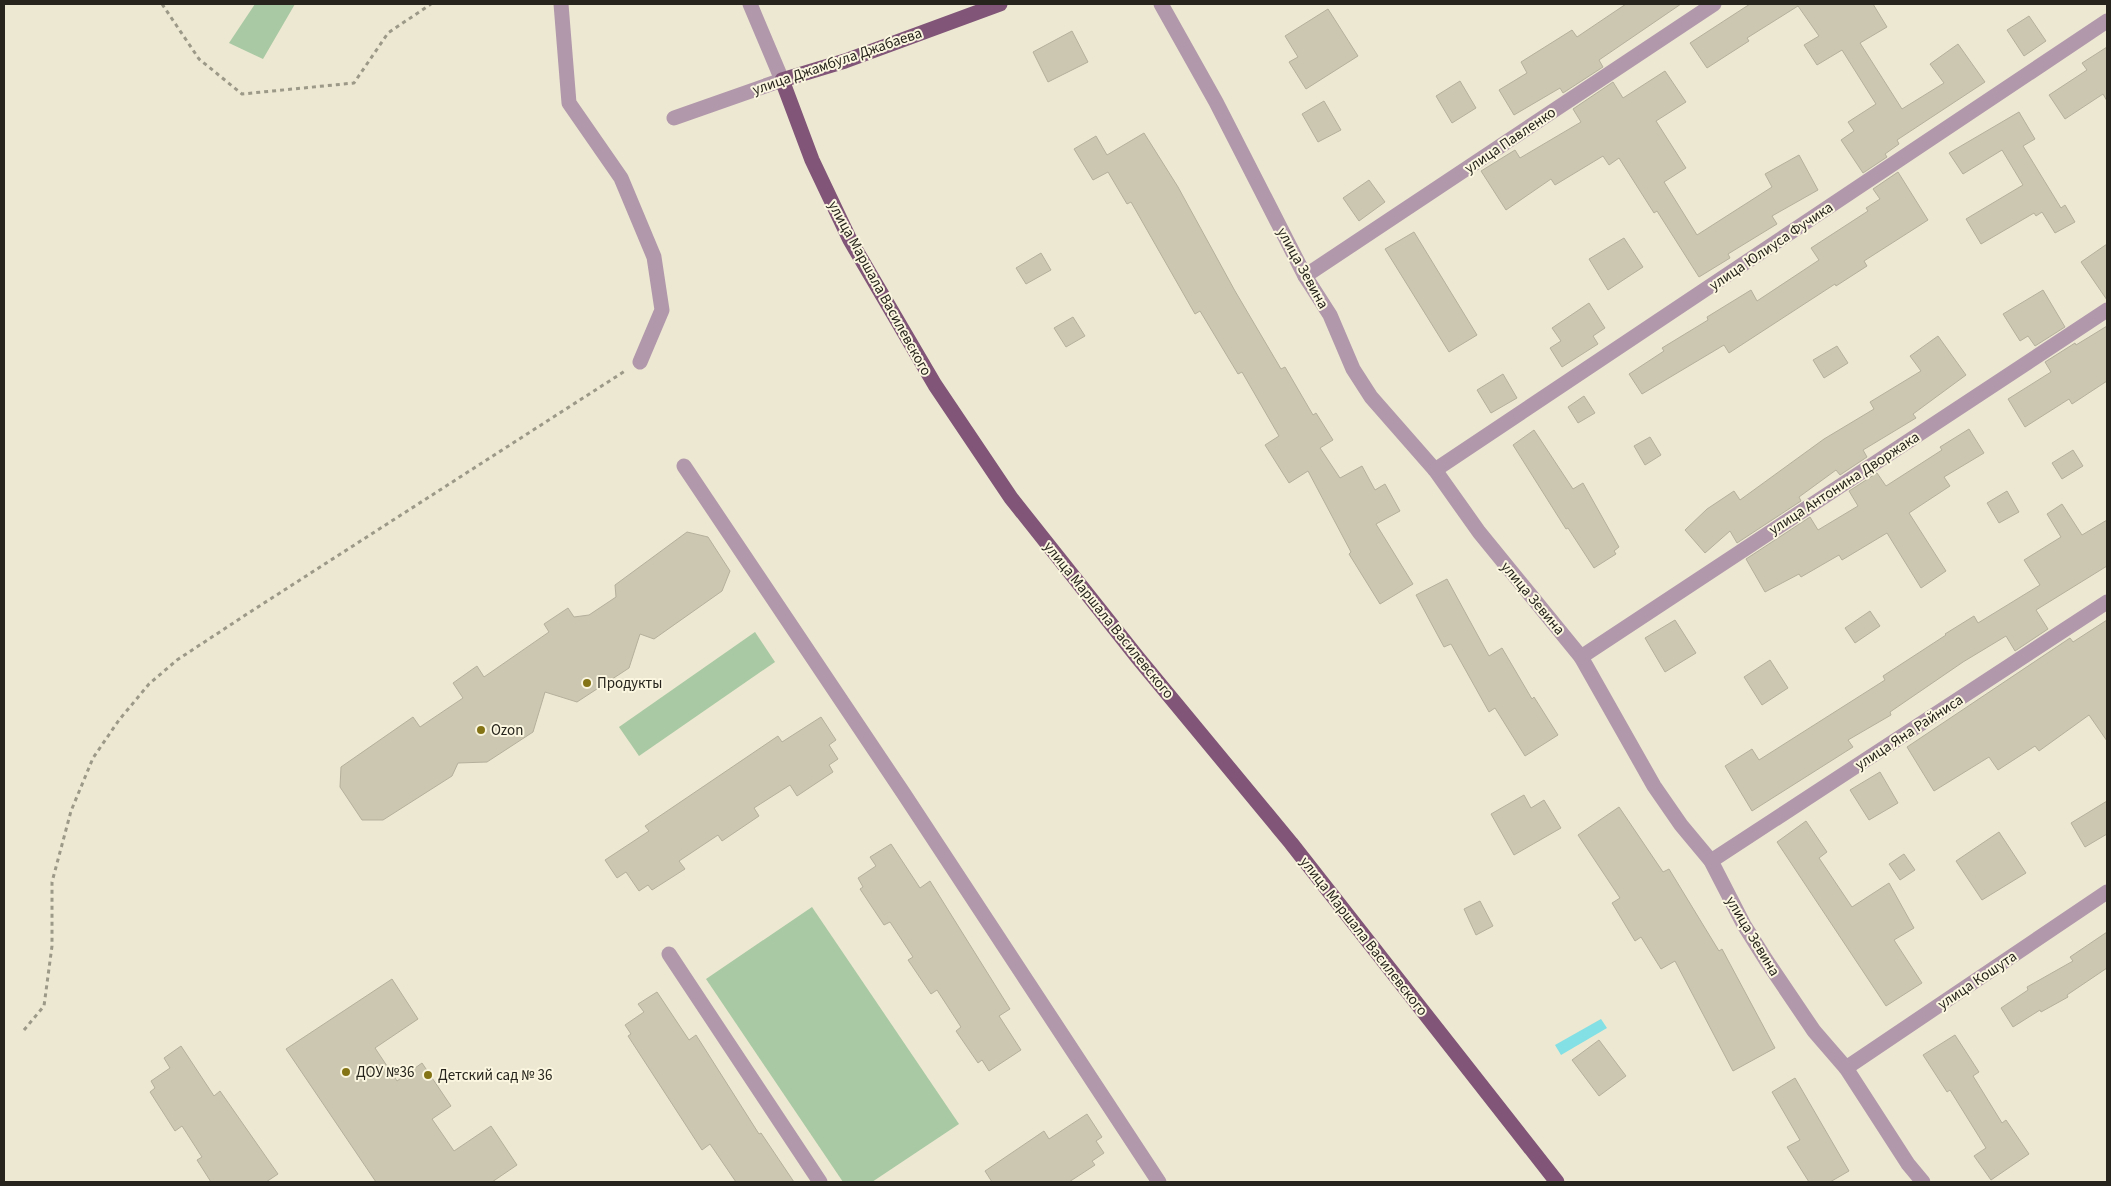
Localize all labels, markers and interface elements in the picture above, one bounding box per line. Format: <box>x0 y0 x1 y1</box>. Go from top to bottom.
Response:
street label: улица Джамбула Джабаева <box>750 23 925 100</box>
street label: улица Павленко <box>1460 102 1560 179</box>
street label: улица Маршала Василевского <box>823 197 936 379</box>
street label: улица Юлиуса Фучика <box>1705 197 1837 296</box>
street label: улица Зевина <box>1272 224 1334 313</box>
street label: улица Антонина Дворжака <box>1765 427 1924 540</box>
street label: улица Маршала Василевского <box>1038 537 1179 703</box>
street label: улица Зевина <box>1496 557 1570 640</box>
place label: Продукты <box>597 673 662 694</box>
marker: Продукты <box>581 677 593 689</box>
street label: улица Яна Райниса <box>1851 690 1967 775</box>
place label: Ozon <box>491 720 523 741</box>
marker: Ozon <box>475 724 487 736</box>
street label: улица Маршала Василевского <box>1295 852 1433 1020</box>
street label: улица Зевина <box>1720 892 1785 980</box>
street label: улица Кошута <box>1934 946 2021 1015</box>
place label: ДОУ №36 <box>356 1062 414 1083</box>
place label: Детский сад № 36 <box>438 1065 552 1086</box>
marker: ДОУ №36 <box>340 1066 352 1078</box>
marker: Детский сад № 36 <box>422 1069 434 1081</box>

